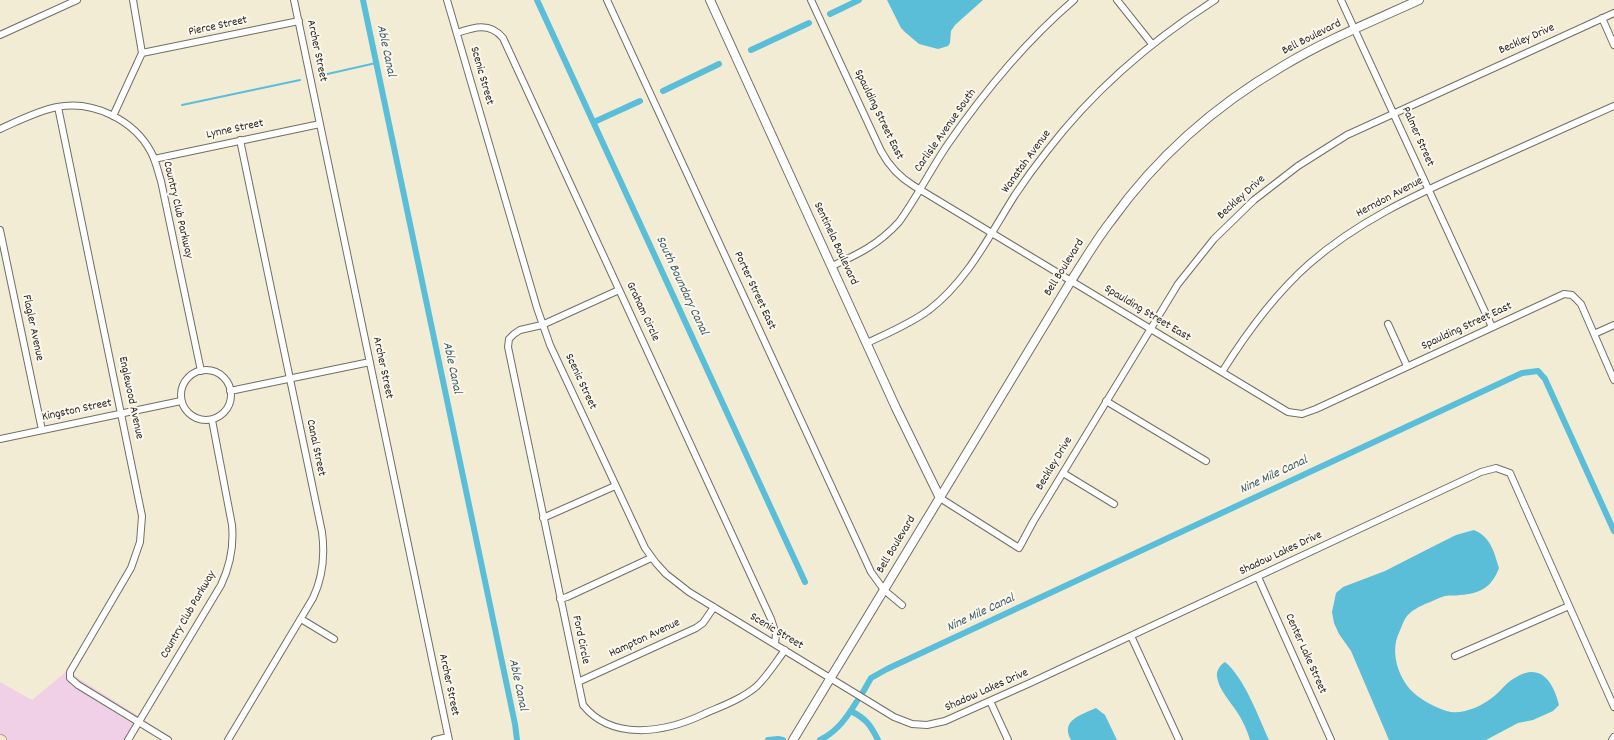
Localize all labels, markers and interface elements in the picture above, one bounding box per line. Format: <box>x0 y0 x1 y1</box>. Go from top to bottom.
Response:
street label: Pierce Street <box>187 14 249 40</box>
street label: Bell Boulevard <box>1280 17 1344 59</box>
street label: Archer Street <box>302 19 330 83</box>
street label: Beckley Drive <box>1497 21 1557 59</box>
water label: Able Canal <box>372 24 398 78</box>
street label: Scenic Street <box>466 45 496 107</box>
street label: Spaulding Street East <box>850 68 906 162</box>
street label: Carlisle Avenue South <box>912 87 980 175</box>
street label: Palmer Street <box>1397 105 1437 169</box>
street label: Lynne Street <box>205 117 265 143</box>
street label: Wanatah Avenue <box>999 128 1055 196</box>
street label: Country Club Parkway <box>159 160 195 260</box>
street label: Beckley Drive <box>1215 173 1269 223</box>
street label: Herndon Avenue <box>1354 174 1426 222</box>
street label: Sentinela Boulevard <box>809 200 861 288</box>
water label: South Boundary Canal <box>651 234 711 338</box>
street label: Bell Boulevard <box>1042 237 1088 299</box>
street label: Porter Street East <box>730 250 778 332</box>
street label: Graham Circle <box>622 280 662 344</box>
street label: Spaulding Street East <box>1101 283 1193 345</box>
street label: Flagler Avenue <box>18 294 46 362</box>
street label: Spaulding Street East <box>1419 300 1515 354</box>
street label: Archer Street <box>368 336 396 400</box>
water label: Able Canal <box>438 341 464 395</box>
street label: Scenic Street <box>561 352 599 412</box>
street label: Englewood Avenue <box>114 355 146 441</box>
street label: Kingston Street <box>41 397 113 425</box>
street label: Canal Street <box>302 418 328 478</box>
street label: Beckley Drive <box>1033 435 1077 493</box>
water label: Nine Mile Canal <box>1238 454 1310 498</box>
street label: Bell Boulevard <box>874 514 920 576</box>
street label: Shadow Lakes Drive <box>1237 529 1325 579</box>
street label: Country Club Parkway <box>158 569 220 661</box>
water label: Nine Mile Canal <box>945 592 1017 636</box>
street label: Scenic Street <box>747 610 805 654</box>
street label: Center Lake Street <box>1281 612 1329 696</box>
street label: Ford Circle <box>568 615 592 665</box>
street label: Hampton Avenue <box>607 616 683 662</box>
street label: Archer Street <box>434 653 462 717</box>
water label: Able Canal <box>504 658 530 712</box>
street label: Shadow Lakes Drive <box>943 666 1031 716</box>

